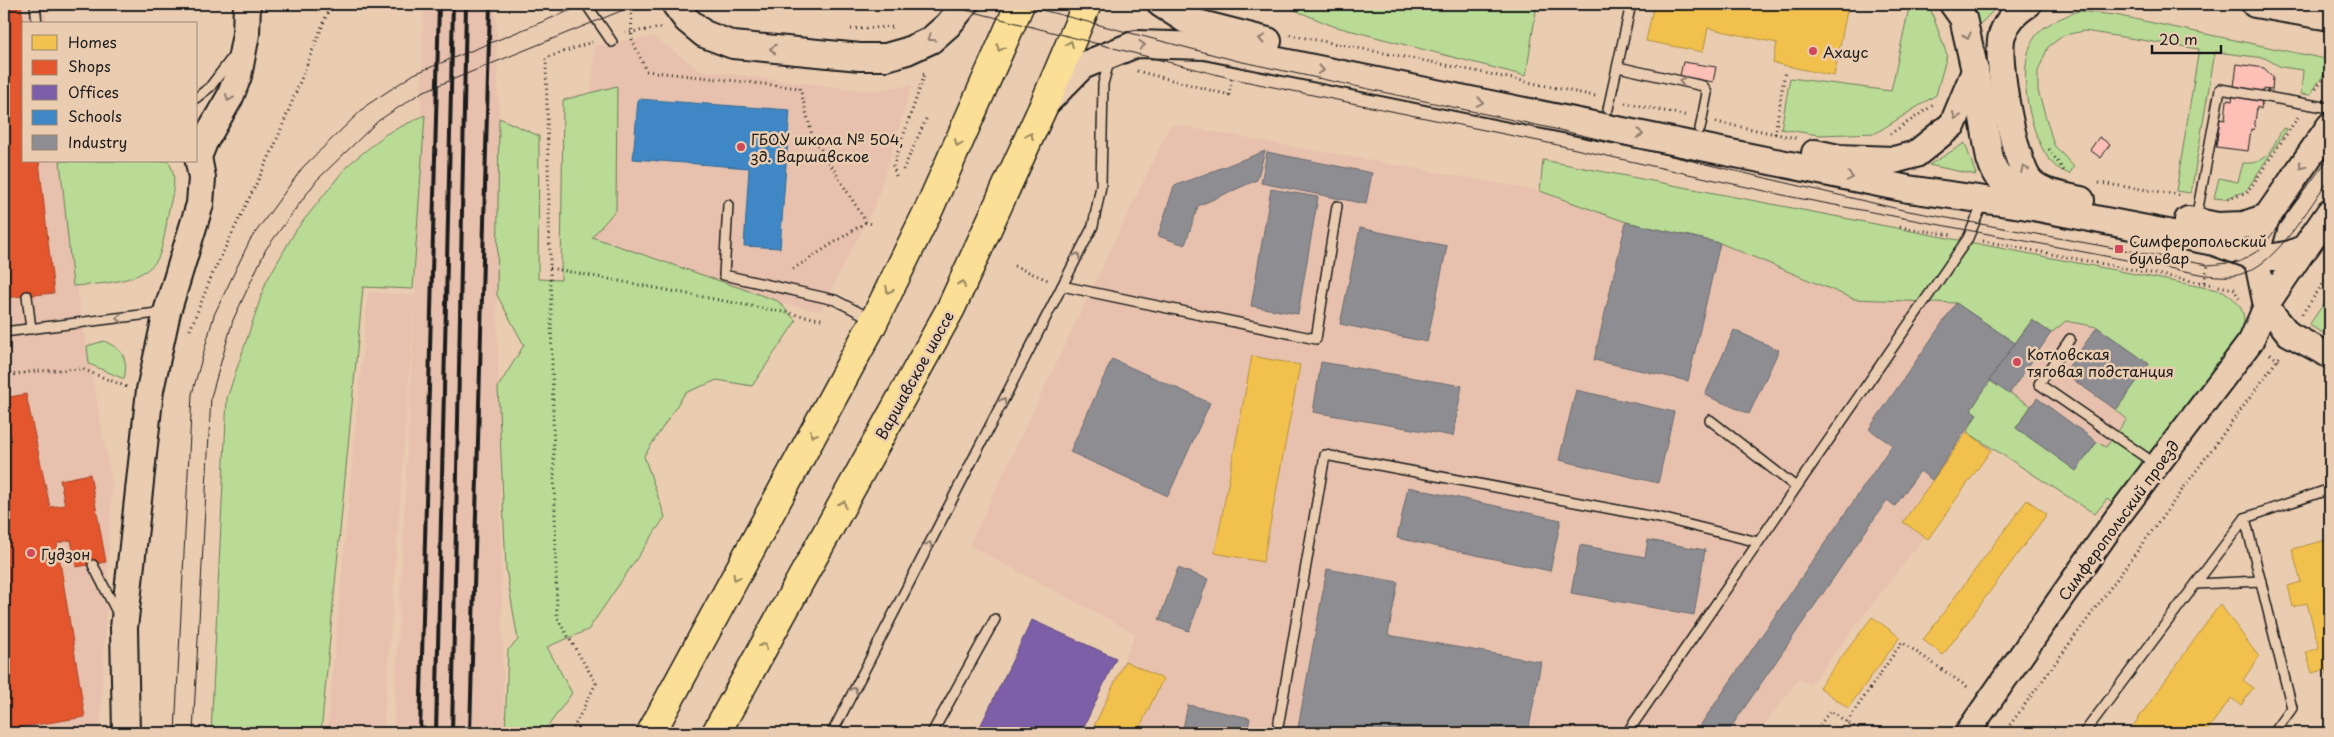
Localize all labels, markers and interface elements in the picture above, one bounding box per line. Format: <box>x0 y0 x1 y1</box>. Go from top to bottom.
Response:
legend <box>22 22 198 162</box>
scale bar <box>2152 22 2220 54</box>
text: 20 m <box>2159 27 2198 50</box>
text: Homes <box>68 30 117 53</box>
one-way arrow <box>927 32 937 41</box>
one-way arrow <box>1961 32 1972 41</box>
one-way arrow <box>1258 35 1267 45</box>
one-way arrow <box>1138 39 1146 50</box>
place label: Ахаус <box>1823 40 1868 63</box>
one-way arrow <box>1064 41 1074 49</box>
one-way arrow <box>996 43 1007 52</box>
one-way arrow <box>769 44 777 55</box>
marker: Ахаус <box>1807 45 1819 57</box>
text: Shops <box>68 54 111 77</box>
one-way arrow <box>1317 64 1326 74</box>
one-way arrow <box>1678 76 1687 87</box>
text: Offices <box>68 80 119 103</box>
one-way arrow <box>225 93 236 102</box>
one-way arrow <box>1476 96 1485 107</box>
text: Schools <box>68 104 122 127</box>
one-way arrow <box>1952 111 1962 120</box>
place label: ГБОУ школа № 504, зд. Варшавское <box>750 127 904 167</box>
one-way arrow <box>1635 129 1644 139</box>
text: Industry <box>68 130 127 153</box>
one-way arrow <box>1023 132 1034 141</box>
one-way arrow <box>954 138 965 147</box>
marker: ГБОУ школа № 504, зд. Варшавское <box>735 141 747 153</box>
one-way arrow <box>2299 161 2308 170</box>
one-way arrow <box>2020 165 2030 174</box>
one-way arrow <box>1846 171 1855 182</box>
place label: Симферопольский бульвар <box>2129 229 2267 269</box>
marker: Симферопольский бульвар <box>2113 243 2125 255</box>
one-way arrow <box>1071 253 1081 262</box>
one-way arrow <box>956 280 967 289</box>
one-way arrow <box>885 285 896 294</box>
street label: Варшавское шоссе <box>869 307 959 443</box>
one-way arrow <box>115 312 123 323</box>
place label: Котловская тяговая подстанция <box>2027 342 2174 382</box>
marker: Котловская тяговая подстанция <box>2011 356 2023 368</box>
one-way arrow <box>997 397 1007 406</box>
one-way arrow <box>810 429 820 438</box>
street label: Симферопольский проезд <box>2052 435 2184 605</box>
one-way arrow <box>836 500 846 509</box>
place label: Гудзон <box>41 542 90 565</box>
one-way arrow <box>923 542 933 551</box>
marker: Гудзон <box>25 547 37 559</box>
one-way arrow <box>732 571 742 580</box>
one-way arrow <box>757 642 767 651</box>
one-way arrow <box>848 686 858 695</box>

